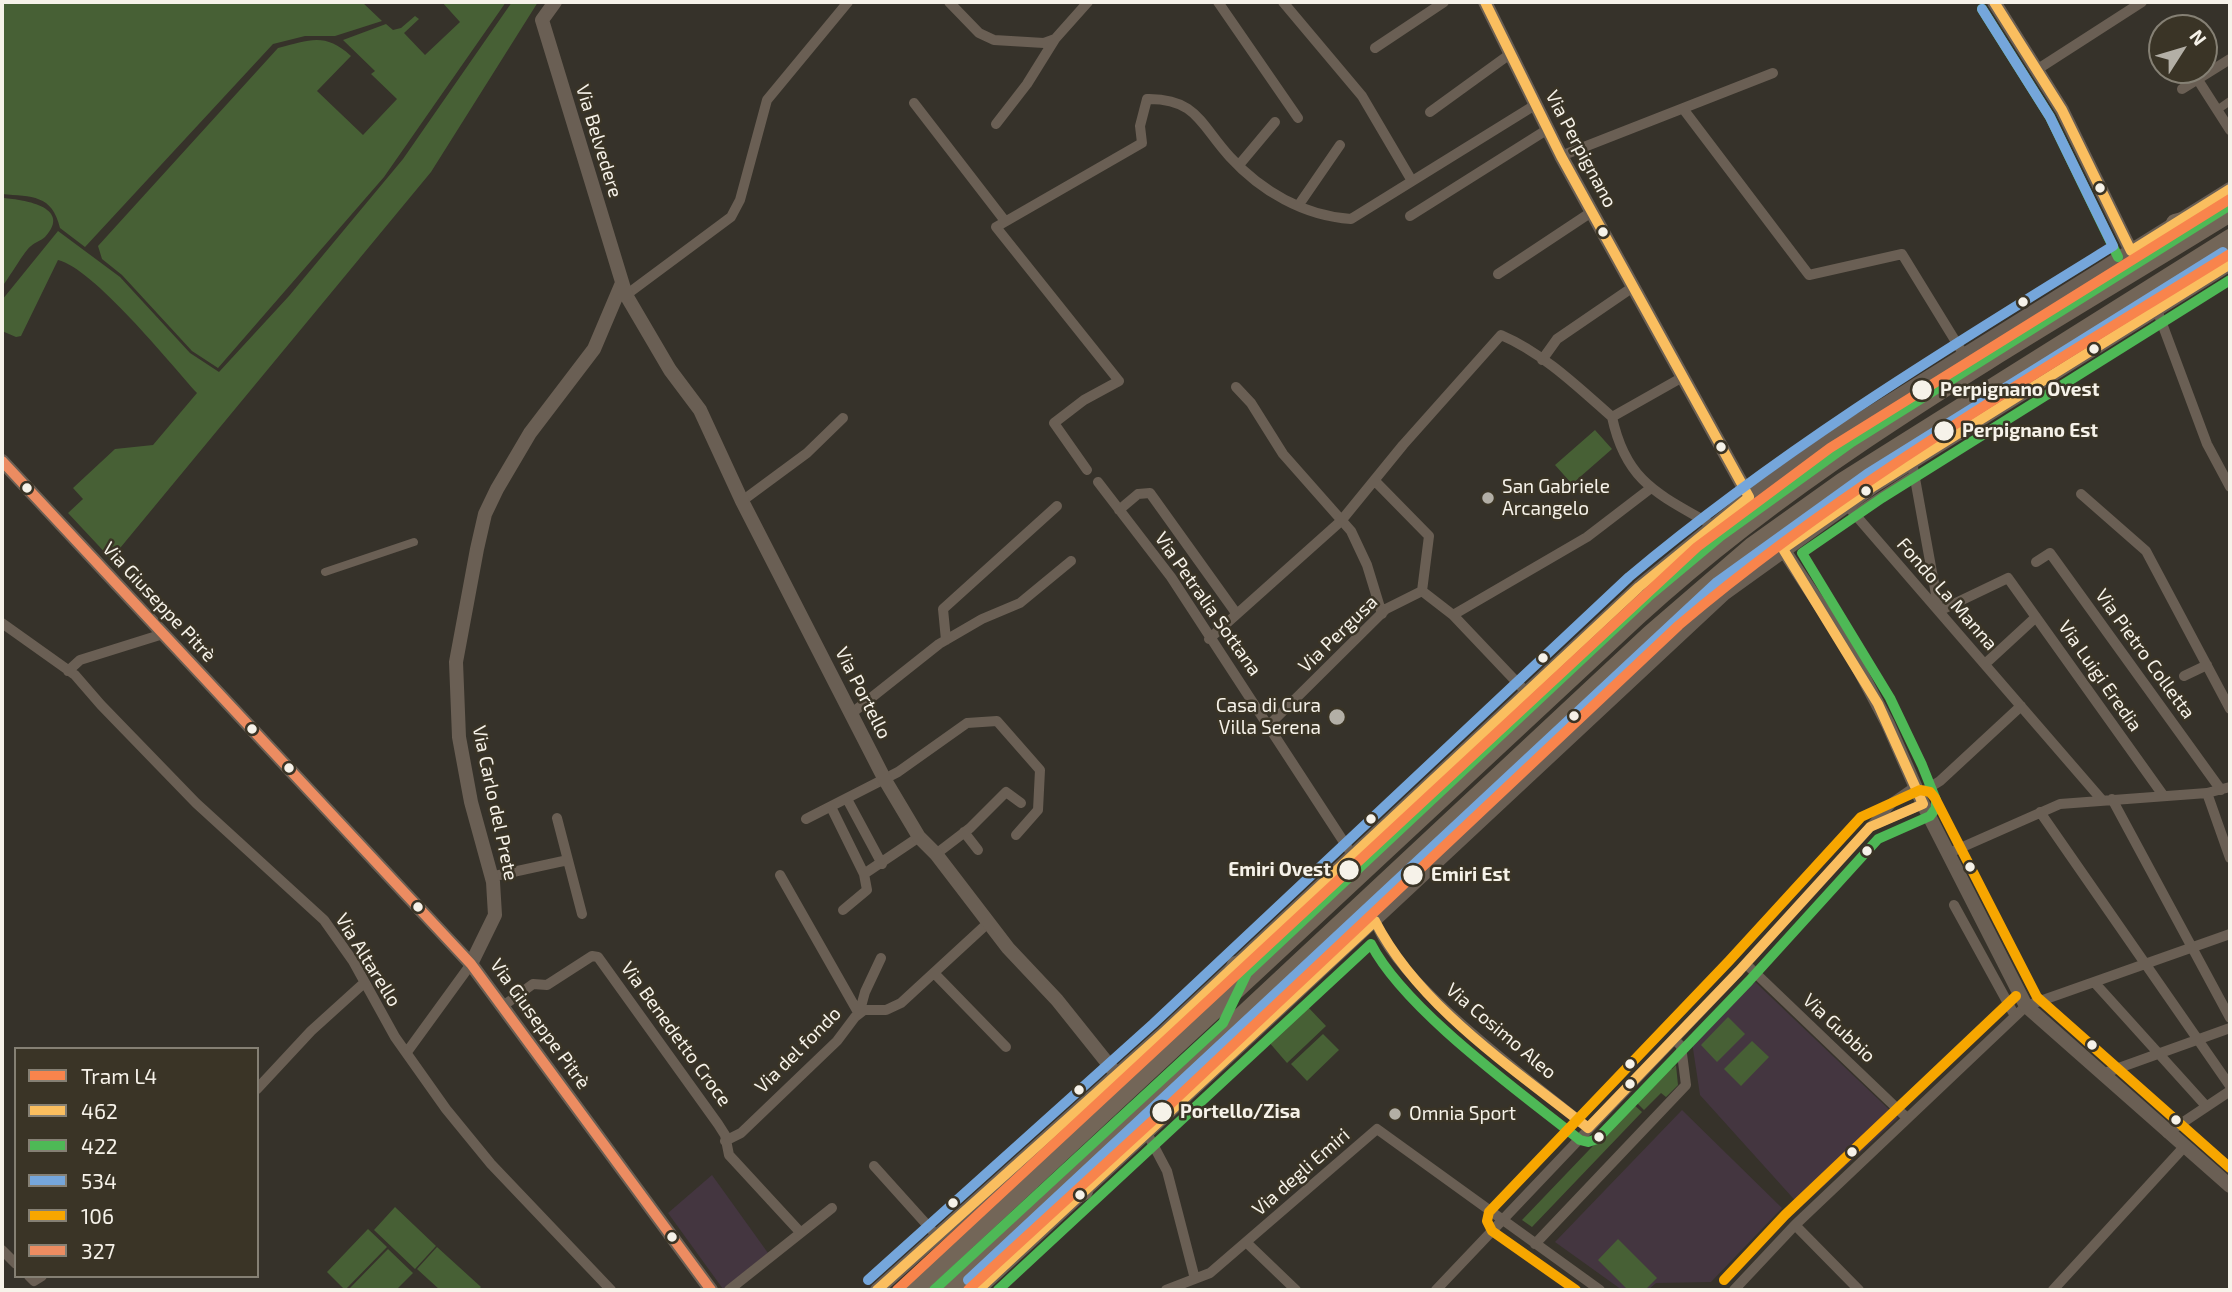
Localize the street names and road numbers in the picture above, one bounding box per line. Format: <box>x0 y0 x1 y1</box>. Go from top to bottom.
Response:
street label: Via Belvedere <box>571 82 627 200</box>
street label: Via Perpignano <box>1541 86 1621 212</box>
street label: Via Petralia Sottana <box>1150 528 1266 680</box>
street label: Fondo La Manna <box>1892 533 2002 655</box>
street label: Via Giuseppe Pitrè <box>98 537 220 667</box>
street label: Via Pietro Colletta <box>2090 585 2200 723</box>
street label: Via Pergusa <box>1294 591 1382 677</box>
street label: Via Luigi Eredia <box>2053 616 2147 736</box>
street label: Via Portello <box>830 643 896 743</box>
street label: Via Carlo del Prete <box>467 724 523 882</box>
street label: Via Altarello <box>330 909 406 1011</box>
street label: Via Giuseppe Pitrè <box>485 954 595 1094</box>
street label: Via Benedetto Croce <box>616 957 736 1111</box>
street label: Via Cosimo Aleo <box>1441 978 1561 1084</box>
street label: Via Gubbio <box>1798 989 1880 1067</box>
street label: Via del fondo <box>750 1002 846 1098</box>
street label: Via degli Emiri <box>1248 1124 1354 1220</box>

